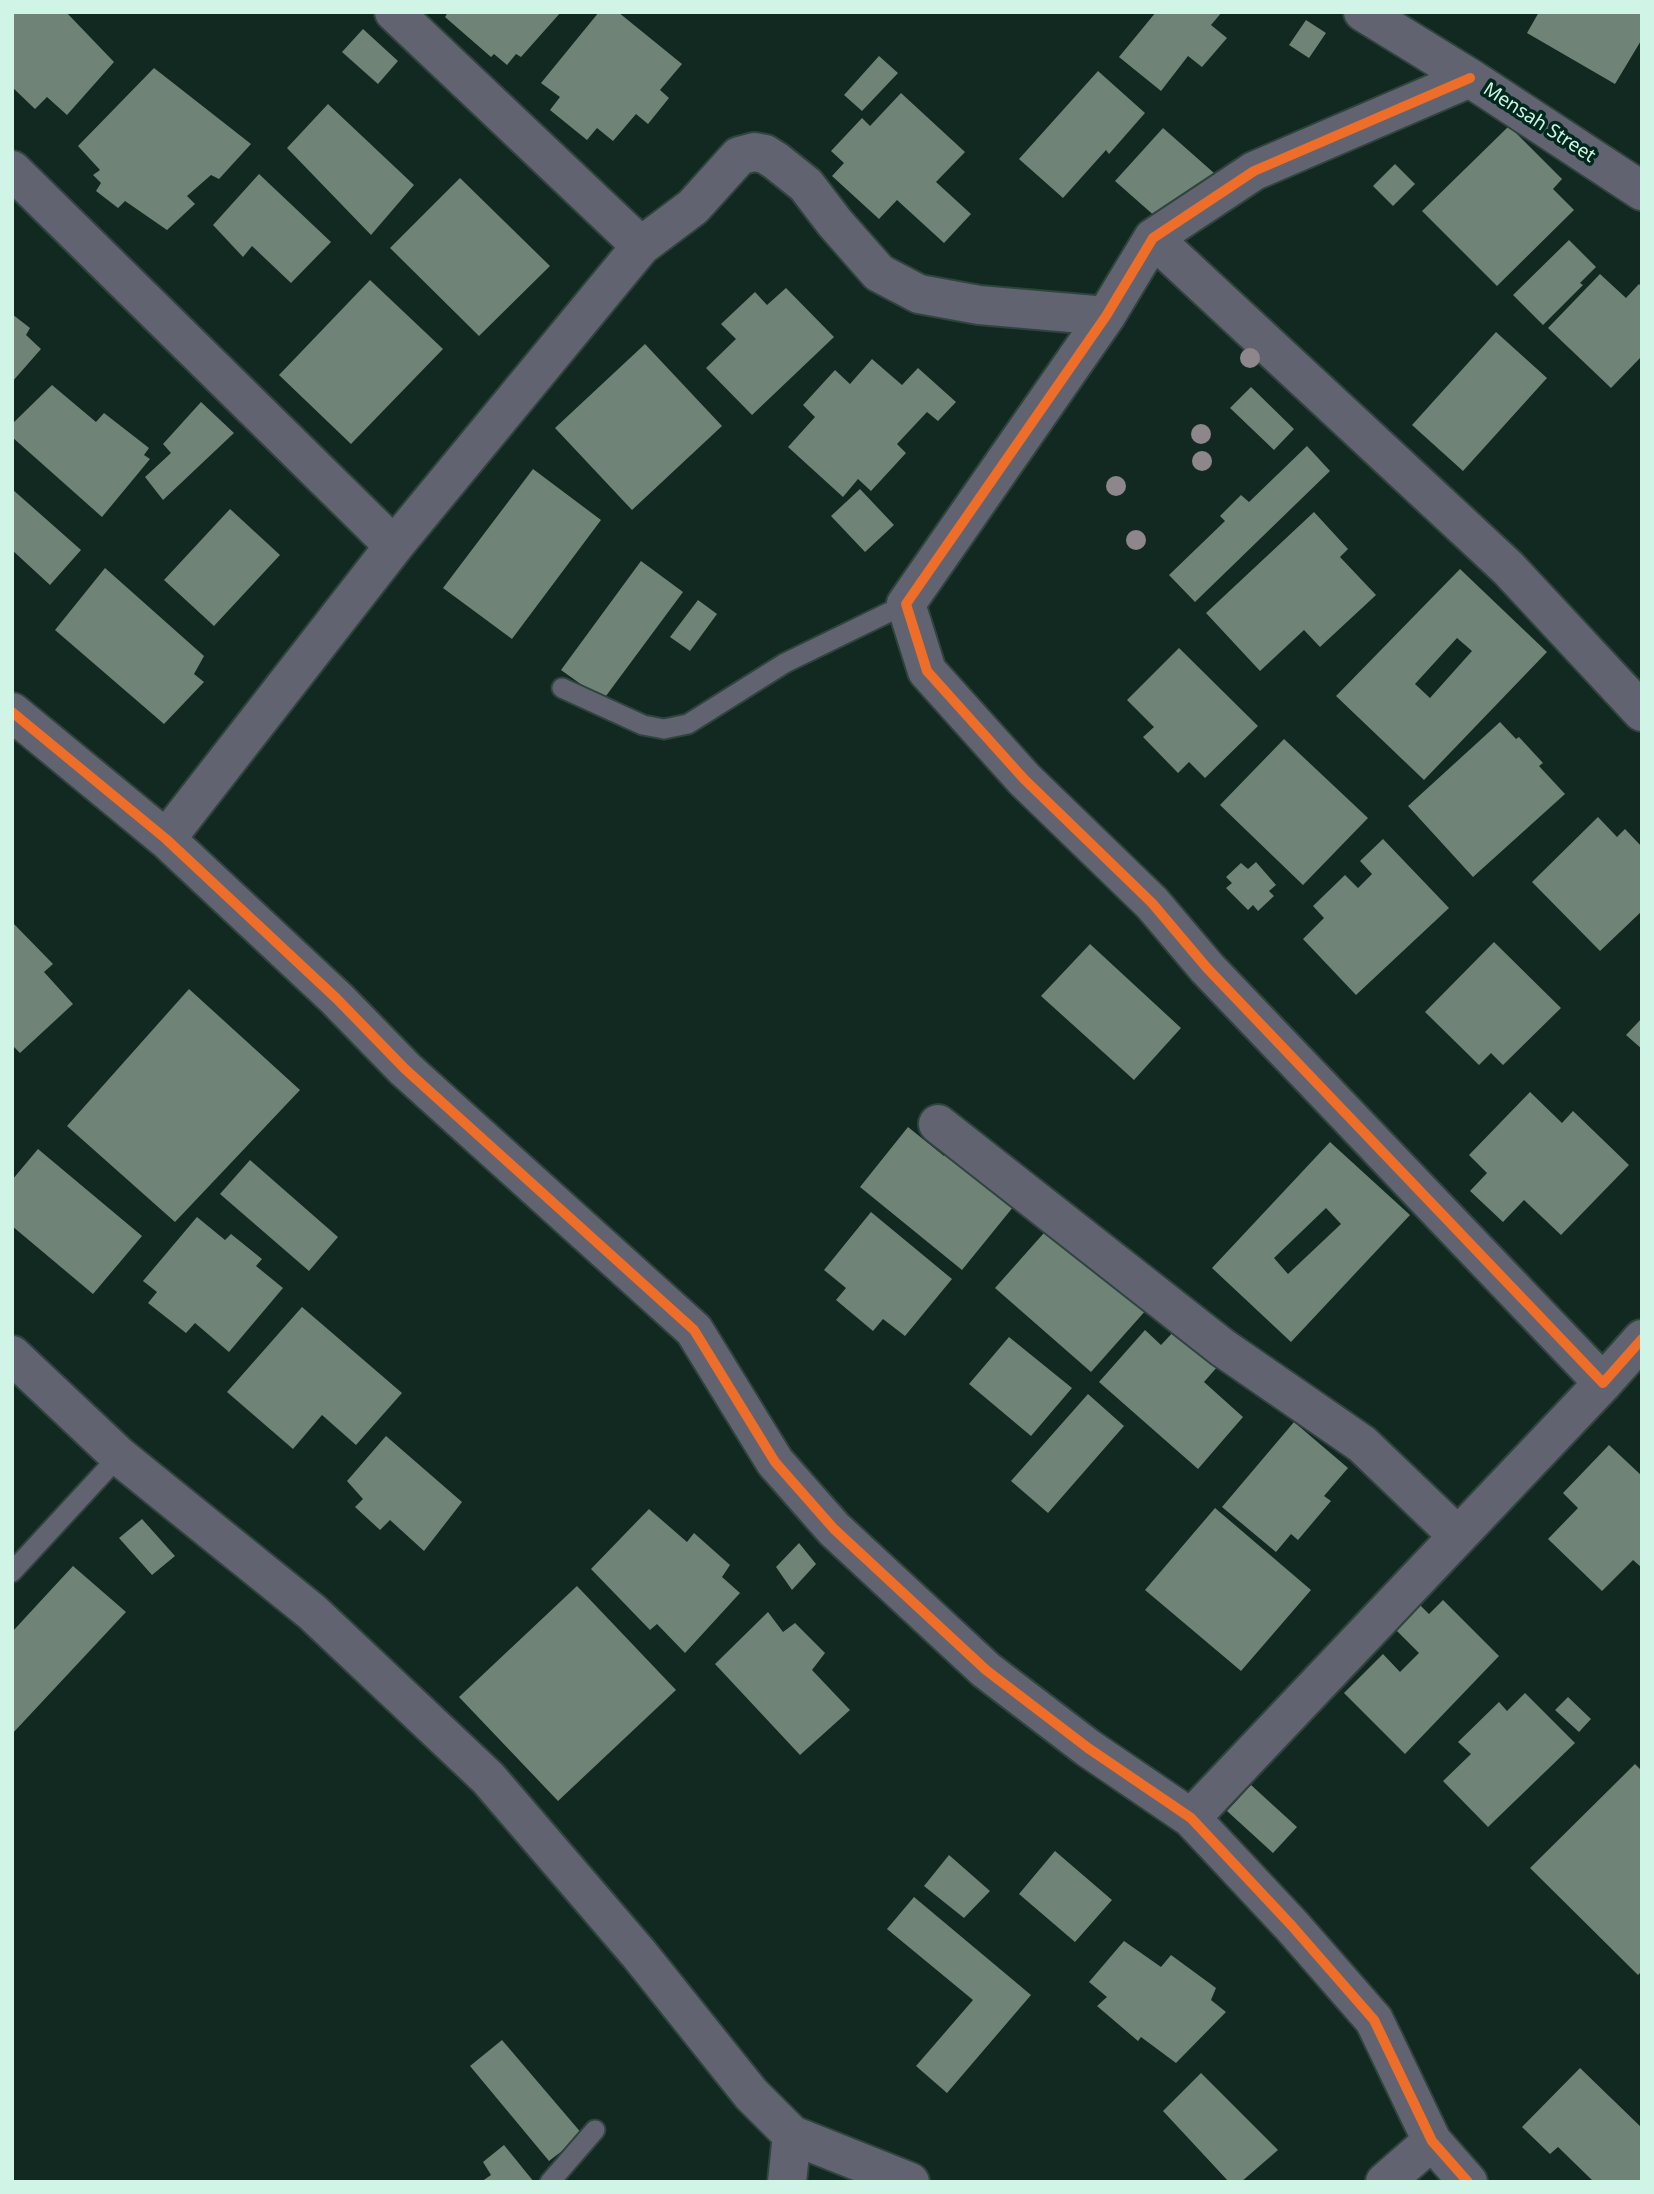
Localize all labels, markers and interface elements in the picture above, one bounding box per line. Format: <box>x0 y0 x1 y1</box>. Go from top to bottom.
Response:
street label: Mensah Street <box>1479 78 1599 168</box>

